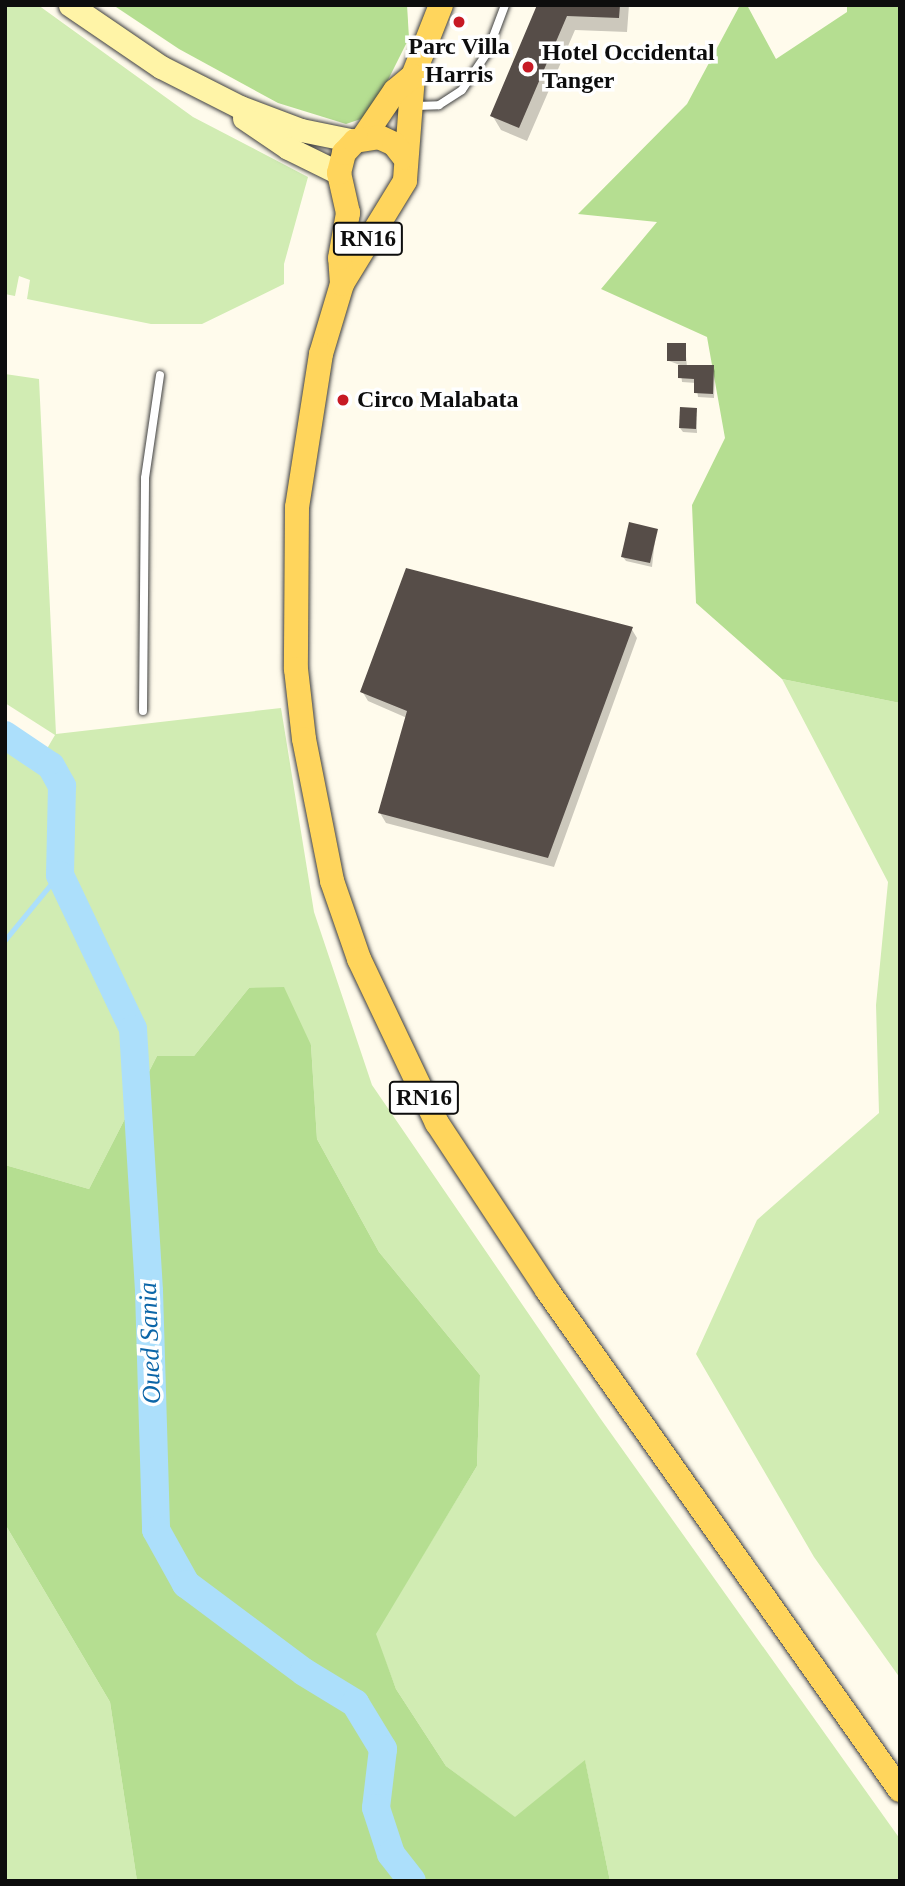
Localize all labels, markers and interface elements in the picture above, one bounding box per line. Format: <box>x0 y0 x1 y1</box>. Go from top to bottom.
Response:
marker: Parc Villa Harris <box>451 14 467 30</box>
place label: Parc Villa Harris <box>408 33 510 89</box>
place label: Hotel Occidental Tanger <box>542 39 715 95</box>
marker: Hotel Occidental Tanger <box>520 59 536 75</box>
road number: RN16 <box>331 220 405 258</box>
place label: Circo Malabata <box>357 386 519 414</box>
marker: Circo Malabata <box>335 392 351 408</box>
road number: RN16 <box>387 1078 461 1118</box>
water label: Oued Sania <box>132 1281 168 1405</box>

